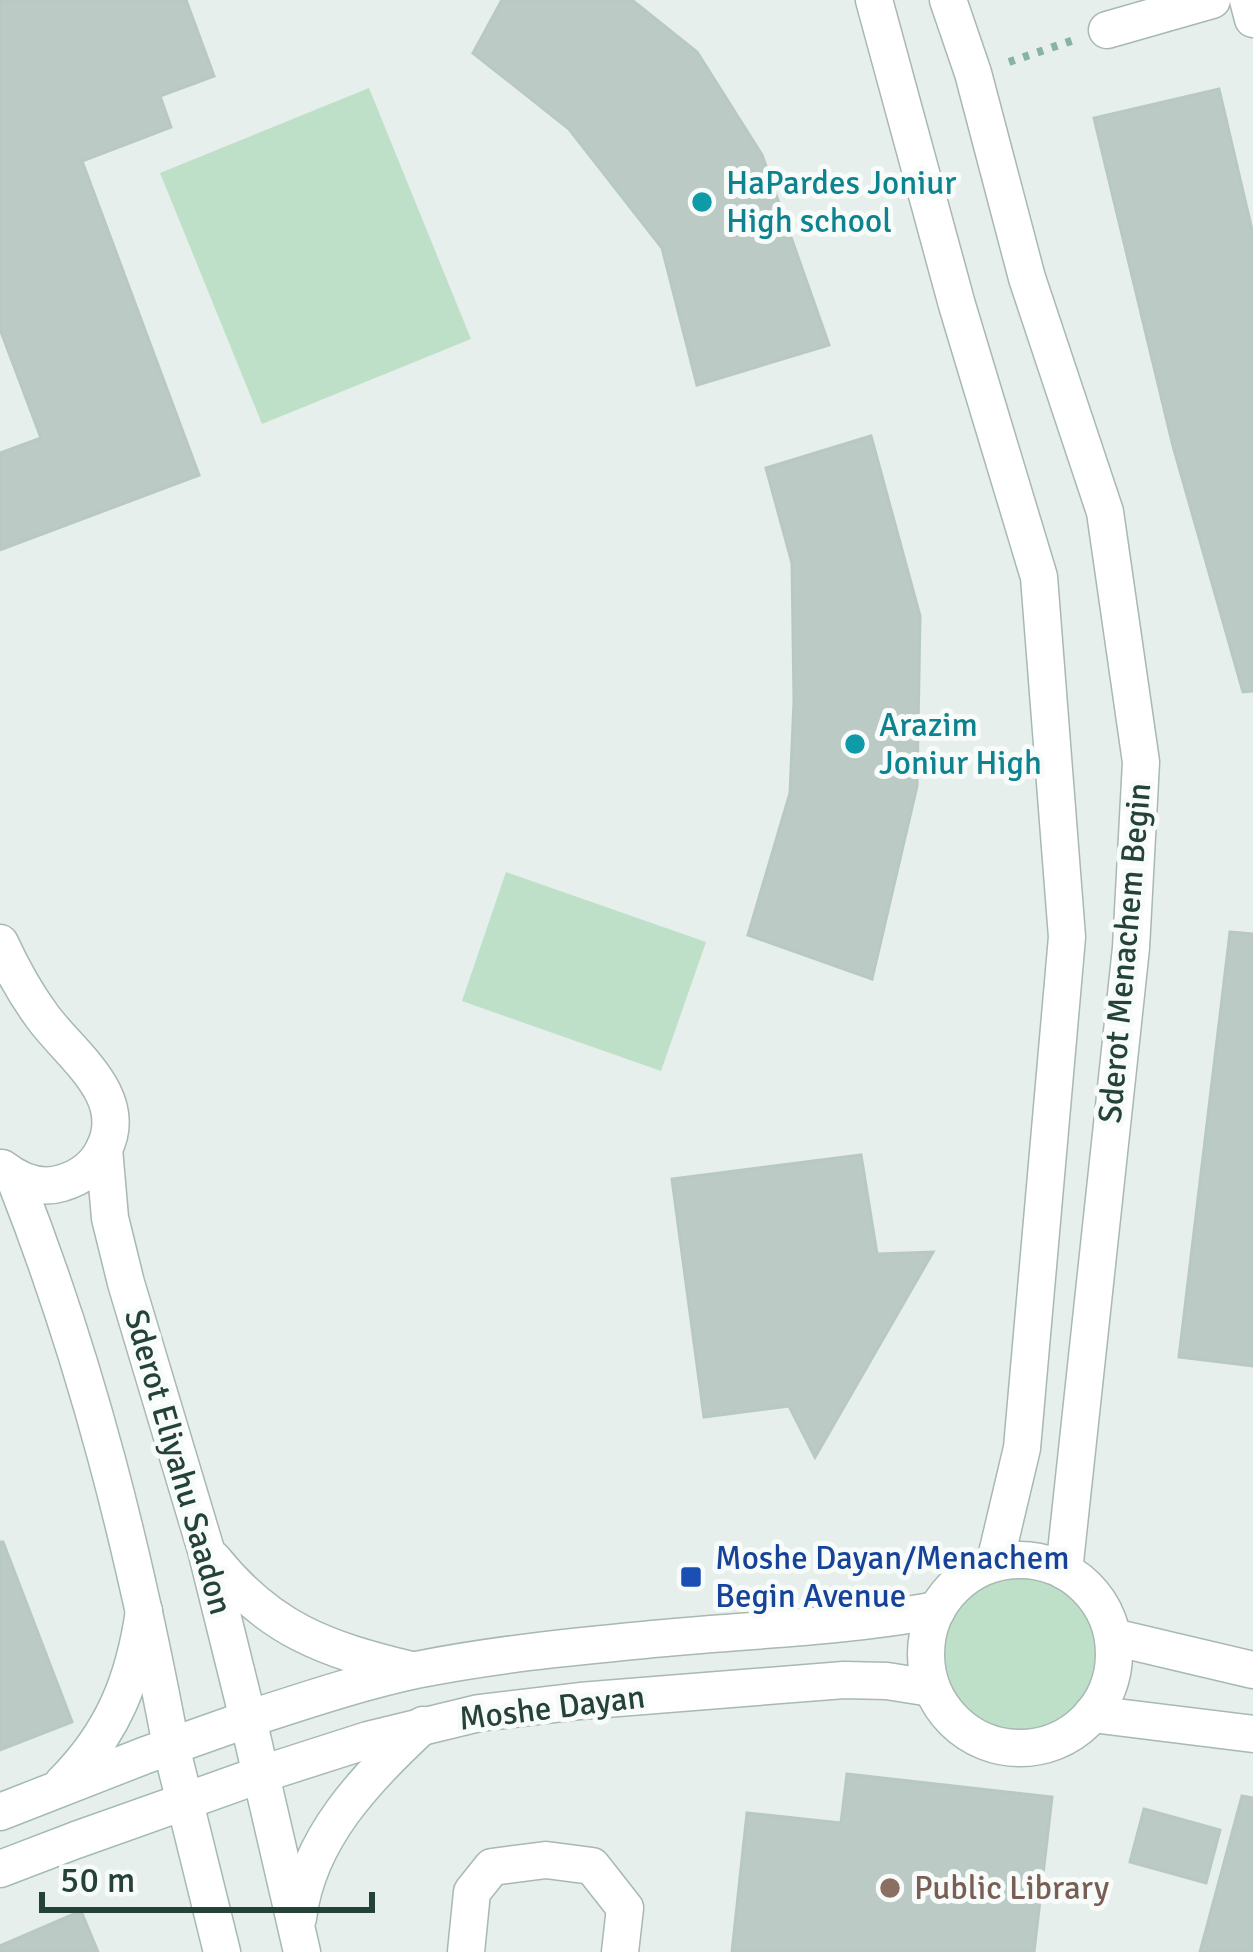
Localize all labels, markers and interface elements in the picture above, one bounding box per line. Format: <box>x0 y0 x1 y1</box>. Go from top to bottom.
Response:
place label: HaPardes Joniur High school <box>726 163 956 242</box>
marker: HaPardes Joniur High school <box>689 189 715 215</box>
place label: Arazim Joniur High <box>879 705 1042 784</box>
marker: Arazim Joniur High <box>842 731 868 757</box>
street label: Sderot Menachem Begin <box>1090 781 1160 1125</box>
street label: Sderot Eliyahu Saadon <box>115 1305 241 1619</box>
place label: Moshe Dayan/Menachem Begin Avenue <box>715 1538 1070 1617</box>
marker: Moshe Dayan/Menachem Begin Avenue <box>678 1564 704 1590</box>
street label: Moshe Dayan <box>457 1676 647 1740</box>
scale bar <box>42 1838 372 1912</box>
text: 50 m <box>60 1858 136 1903</box>
place label: Public Library <box>914 1868 1110 1909</box>
marker: Public Library <box>877 1875 903 1901</box>

